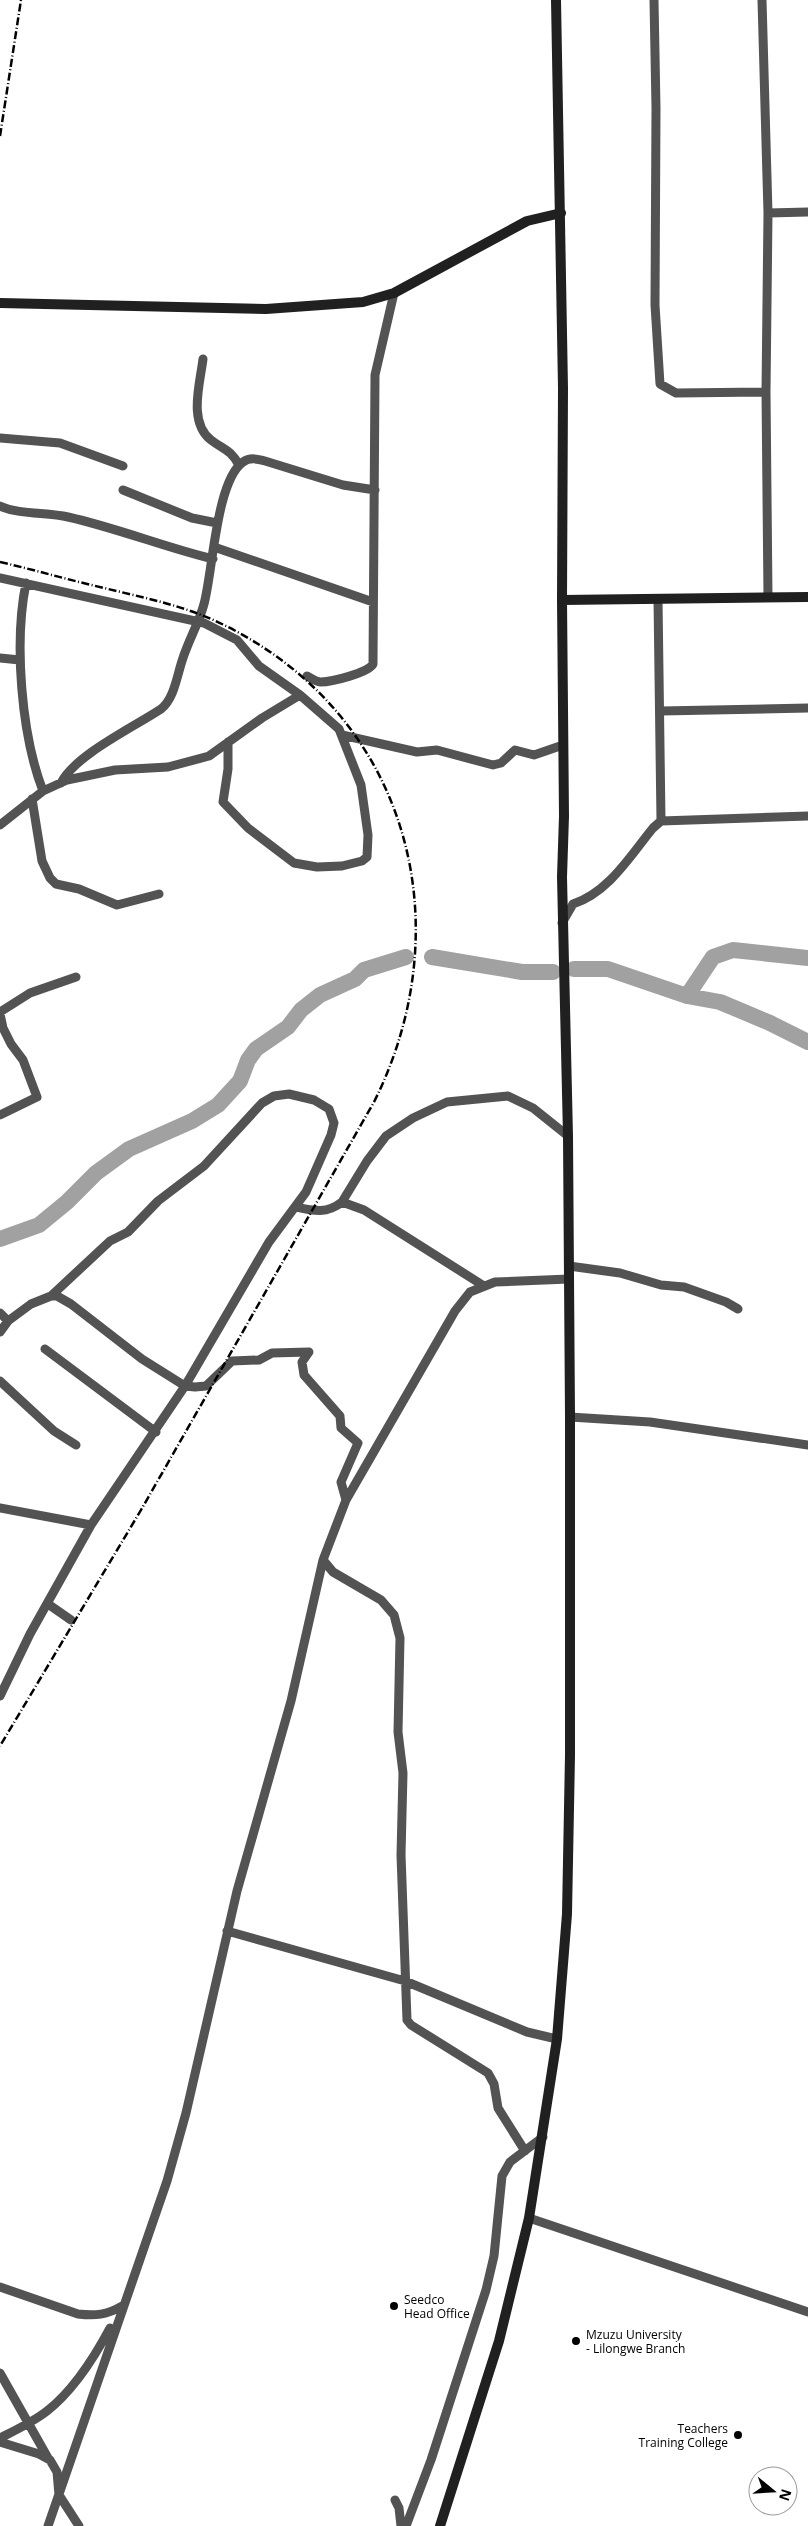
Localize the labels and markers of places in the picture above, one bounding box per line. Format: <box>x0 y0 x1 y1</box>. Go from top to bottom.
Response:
place label: Seedco Head Office <box>404 2291 470 2322</box>
marker: Seedco Head Office <box>388 2300 400 2312</box>
place label: Mzuzu University - Lilongwe Branch <box>586 2326 685 2357</box>
marker: Mzuzu University - Lilongwe Branch <box>570 2335 582 2347</box>
place label: Teachers Training College <box>639 2420 728 2451</box>
marker: Teachers Training College <box>732 2429 744 2441</box>

